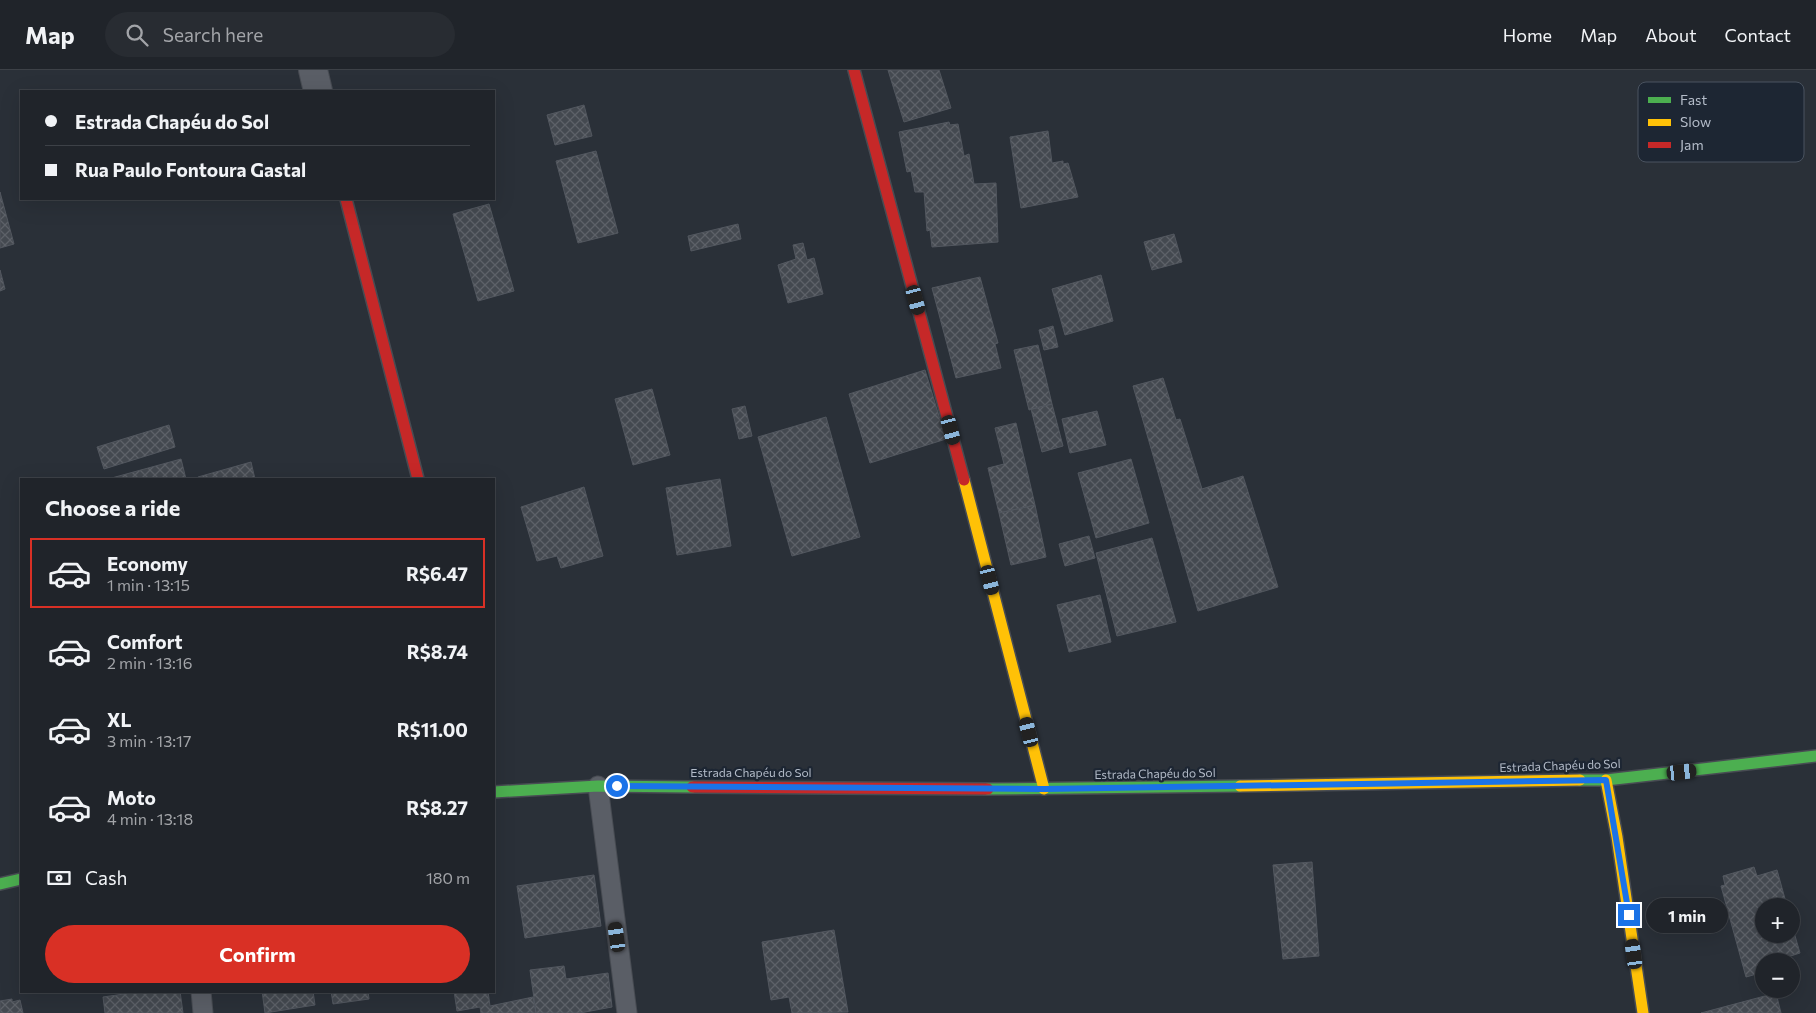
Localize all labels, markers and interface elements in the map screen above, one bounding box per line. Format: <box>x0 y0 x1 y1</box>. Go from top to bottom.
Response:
search box <box>105 12 455 57</box>
text: Map <box>25 20 75 49</box>
icon: search <box>123 21 151 49</box>
text: Search here <box>163 23 263 46</box>
text: Home <box>1503 24 1552 46</box>
text: Map <box>1580 24 1617 46</box>
text: About <box>1645 24 1697 46</box>
text: Contact <box>1725 24 1791 46</box>
legend <box>1638 82 1804 162</box>
text: Fast <box>1680 91 1707 108</box>
text: Estrada Chapéu do Sol <box>75 110 269 133</box>
text: Slow <box>1680 113 1711 130</box>
text: Jam <box>1680 136 1704 153</box>
text: Rua Paulo Fontoura Gastal <box>75 158 306 181</box>
car <box>904 284 927 316</box>
car <box>939 414 962 446</box>
text: Choose a ride <box>45 494 180 521</box>
icon: car <box>47 551 92 596</box>
text: Economy <box>107 552 188 575</box>
text: R$6.47 <box>406 562 468 585</box>
car <box>979 564 1000 596</box>
text: 1 min · 13:15 <box>107 575 190 594</box>
icon: car <box>47 629 92 674</box>
text: Comfort <box>107 630 183 653</box>
text: R$8.74 <box>407 640 468 663</box>
text: 2 min · 13:16 <box>107 653 192 672</box>
icon: car <box>47 707 92 752</box>
text: XL <box>107 708 132 731</box>
car <box>1018 716 1039 748</box>
text: R$11.00 <box>397 718 468 741</box>
text: 3 min · 13:17 <box>107 731 191 750</box>
street label: Estrada Chapéu do Sol <box>1499 756 1621 774</box>
car <box>1666 763 1697 781</box>
street label: Estrada Chapéu do Sol <box>690 765 812 779</box>
street label: Estrada Chapéu do Sol <box>1094 765 1216 781</box>
route start <box>606 775 628 797</box>
icon: car <box>47 785 92 830</box>
text: Moto <box>107 786 156 809</box>
text: R$8.27 <box>406 796 468 819</box>
text: 4 min · 13:18 <box>107 809 193 828</box>
icon: cash <box>45 864 73 892</box>
text: Cash <box>85 866 127 889</box>
text: 180 m <box>426 868 470 887</box>
callout: 1 min <box>1646 898 1729 932</box>
map controls <box>1755 898 1800 998</box>
button: + <box>1755 898 1800 943</box>
route end <box>1618 904 1640 926</box>
text: 1 min <box>1668 906 1706 925</box>
car <box>607 921 626 953</box>
button: Confirm <box>45 925 470 983</box>
car <box>1624 938 1643 970</box>
button: − <box>1755 953 1800 998</box>

